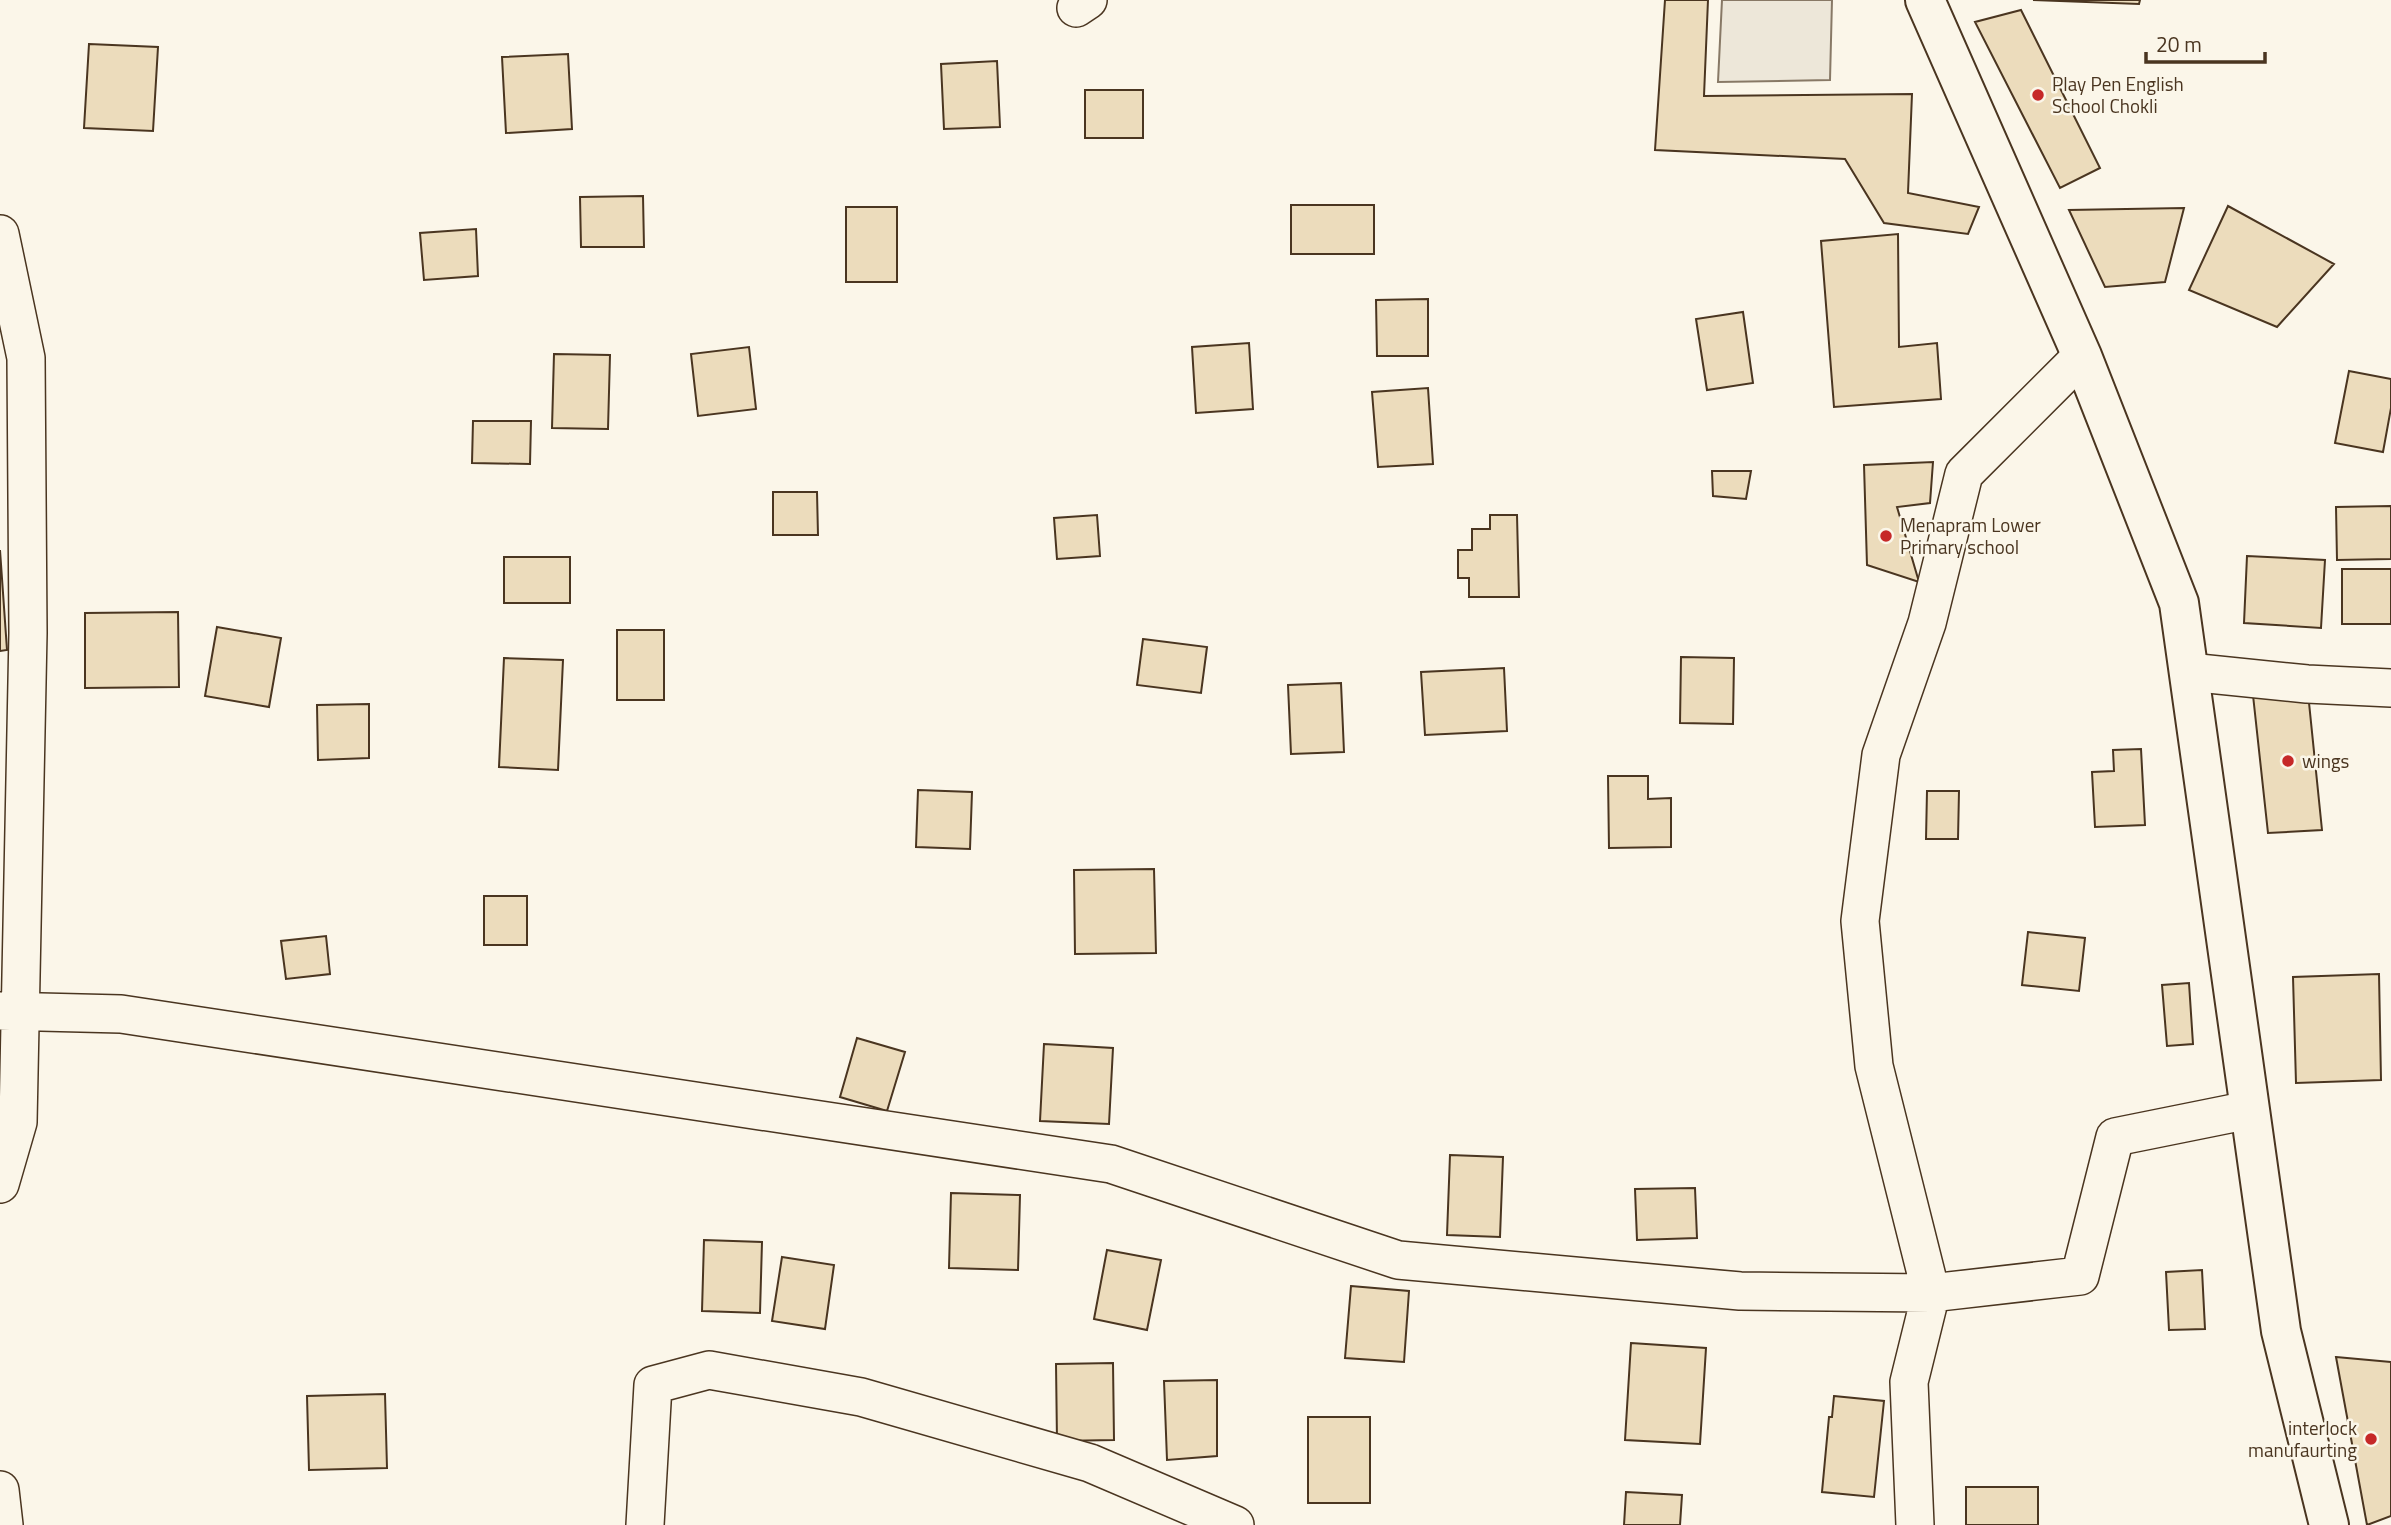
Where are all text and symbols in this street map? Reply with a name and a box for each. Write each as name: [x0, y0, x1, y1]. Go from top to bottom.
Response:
scale bar: [2146, 21, 2265, 65]
text: 20 m: [2156, 28, 2202, 60]
place label: Play Pen English School Chokli: [2052, 69, 2184, 120]
marker: Play Pen English School Chokli: [2030, 87, 2046, 103]
place label: Menapram Lower Primary school: [1900, 510, 2041, 561]
marker: Menapram Lower Primary school: [1878, 528, 1894, 544]
place label: wings: [2302, 746, 2350, 775]
marker: wings: [2280, 753, 2296, 769]
place label: interlock manufaurting: [2248, 1413, 2357, 1464]
marker: interlock manufaurting: [2363, 1431, 2379, 1447]

